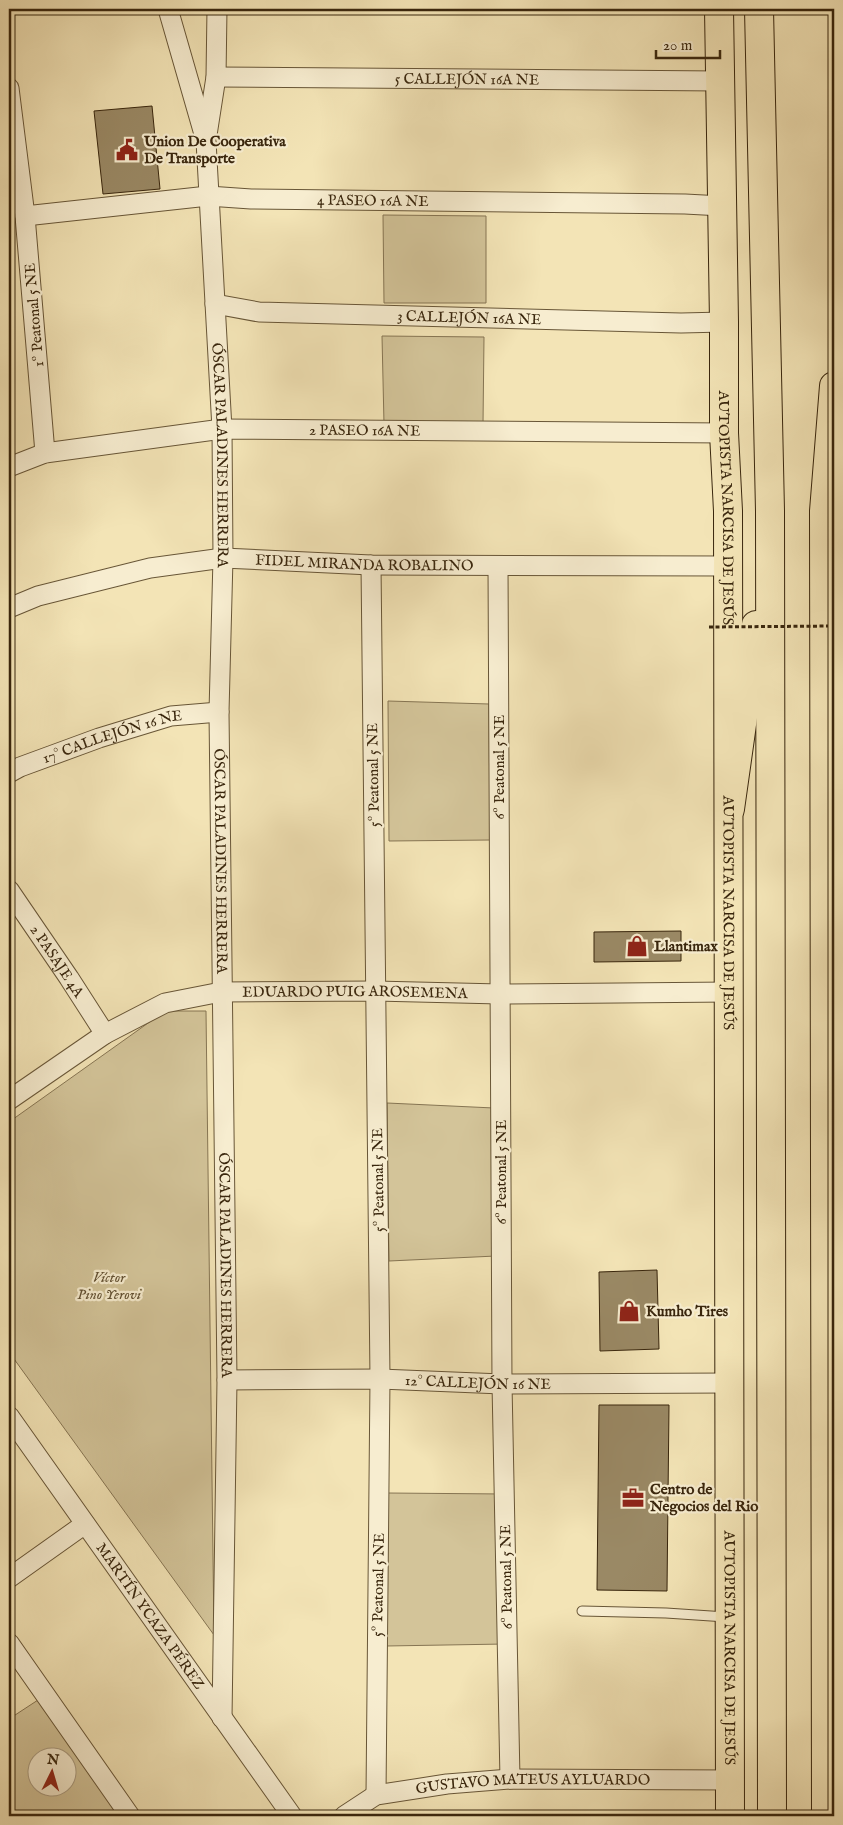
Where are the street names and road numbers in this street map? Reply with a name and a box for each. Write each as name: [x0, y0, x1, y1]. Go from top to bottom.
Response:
street label: 5 CALLEJÓN 16A NE: [395, 69, 539, 90]
street label: 4 PASEO 16A NE: [317, 191, 429, 211]
street label: 1º Peatonal 5 NE: [20, 262, 49, 368]
street label: 3 CALLEJÓN 16A NE: [397, 307, 542, 329]
street label: ÓSCAR PALADINES HERRERA: [207, 342, 232, 569]
street label: AUTOPISTA NARCISA DE JESÚS: [714, 390, 737, 625]
street label: 2 PASEO 16A NE: [309, 421, 420, 441]
street label: FIDEL MIRANDA ROBALINO: [255, 551, 473, 575]
street label: 17° CALLEJÓN 16 NE: [40, 706, 183, 768]
street label: 6º Peatonal 5 NE: [490, 715, 509, 819]
street label: 5º Peatonal 5 NE: [363, 723, 384, 827]
street label: ÓSCAR PALADINES HERRERA: [209, 748, 231, 975]
street label: AUTOPISTA NARCISA DE JESÚS: [718, 794, 738, 1030]
street label: 2 PASAJE 4A: [26, 921, 89, 1002]
street label: EDUARDO PUIG AROSEMENA: [242, 982, 469, 1003]
street label: 6º Peatonal 5 NE: [492, 1120, 511, 1224]
street label: 5º Peatonal 5 NE: [368, 1128, 389, 1232]
street label: ÓSCAR PALADINES HERRERA: [214, 1152, 236, 1379]
street label: 12° CALLEJÓN 16 NE: [405, 1371, 551, 1394]
street label: 6º Peatonal 5 NE: [496, 1524, 517, 1630]
street label: AUTOPISTA NARCISA DE JESÚS: [720, 1529, 739, 1765]
street label: 5º Peatonal 5 NE: [368, 1533, 389, 1637]
street label: MARTÍN YCAZA PÉREZ: [92, 1539, 209, 1694]
street label: GUSTAVO MATEUS AYLUARDO: [414, 1770, 650, 1799]

